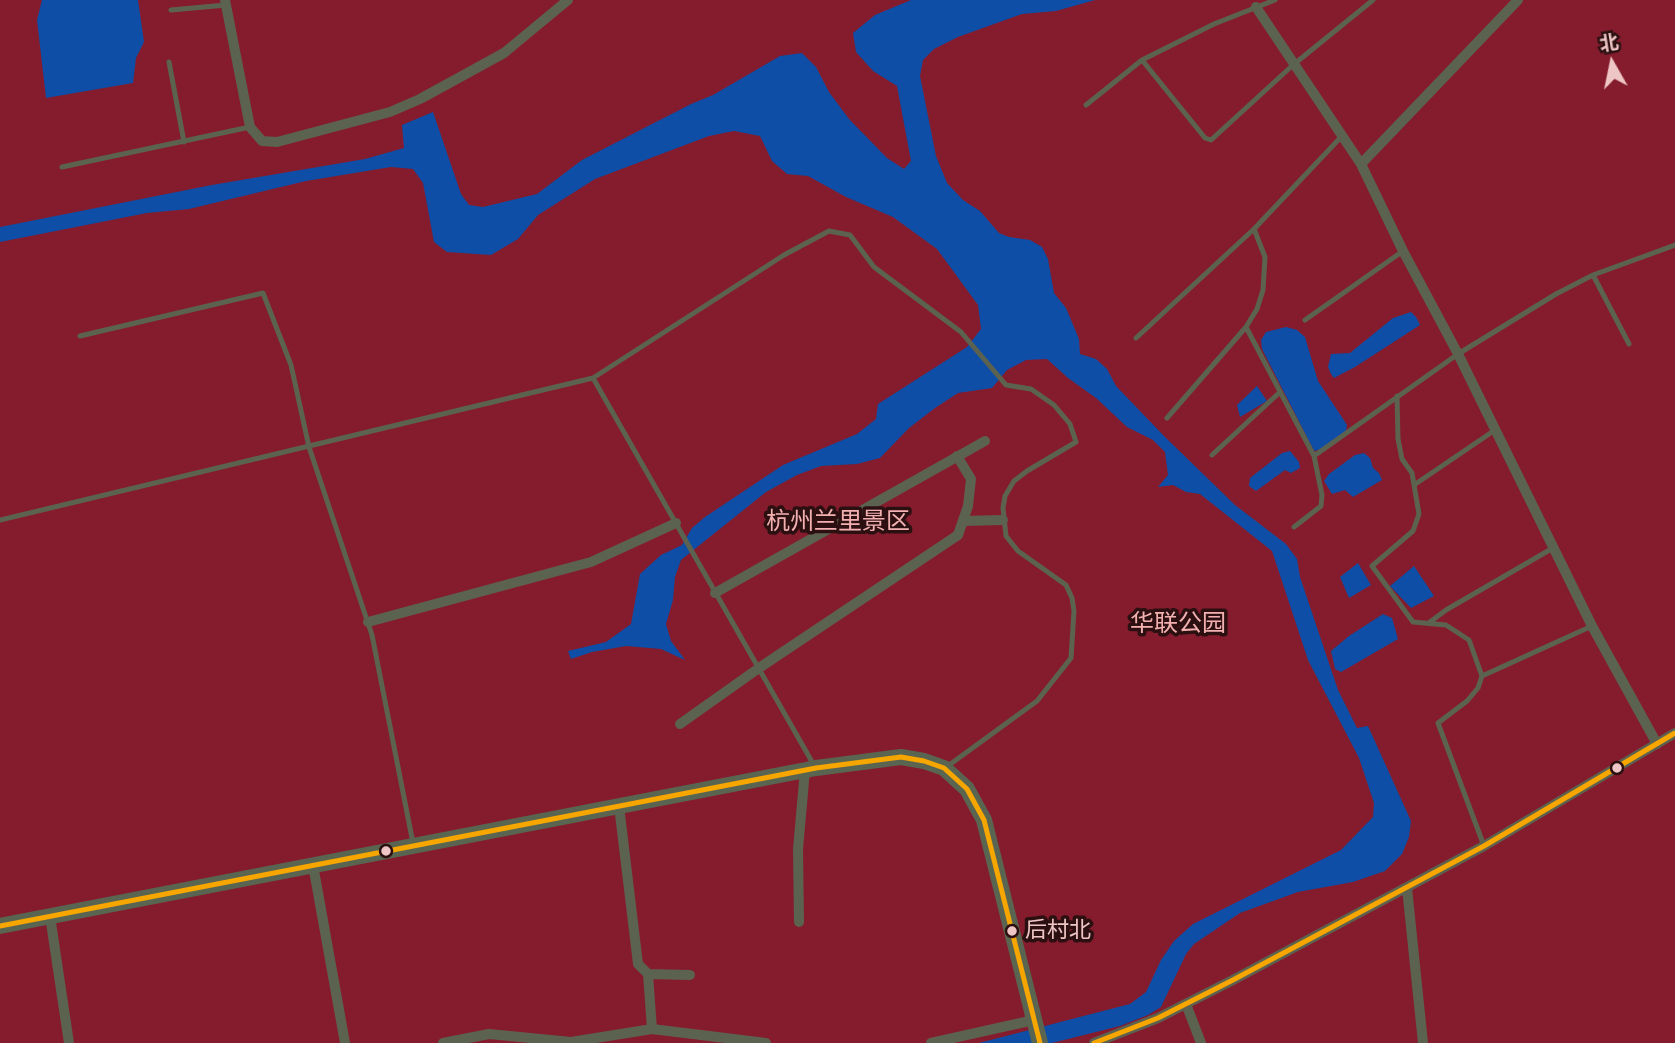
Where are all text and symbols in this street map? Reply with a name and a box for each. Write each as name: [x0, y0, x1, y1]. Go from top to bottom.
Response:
north arrow: [1577, 28, 1647, 98]
text: 北: [1597, 29, 1620, 56]
park label: 杭州兰里景区: [766, 508, 910, 536]
park label: 华联公园: [1130, 610, 1226, 638]
unlabelled marker: [1610, 761, 1624, 775]
unlabelled marker: [379, 844, 393, 858]
place label: 后村北: [1025, 918, 1091, 944]
marker: 后村北: [1005, 924, 1019, 938]

